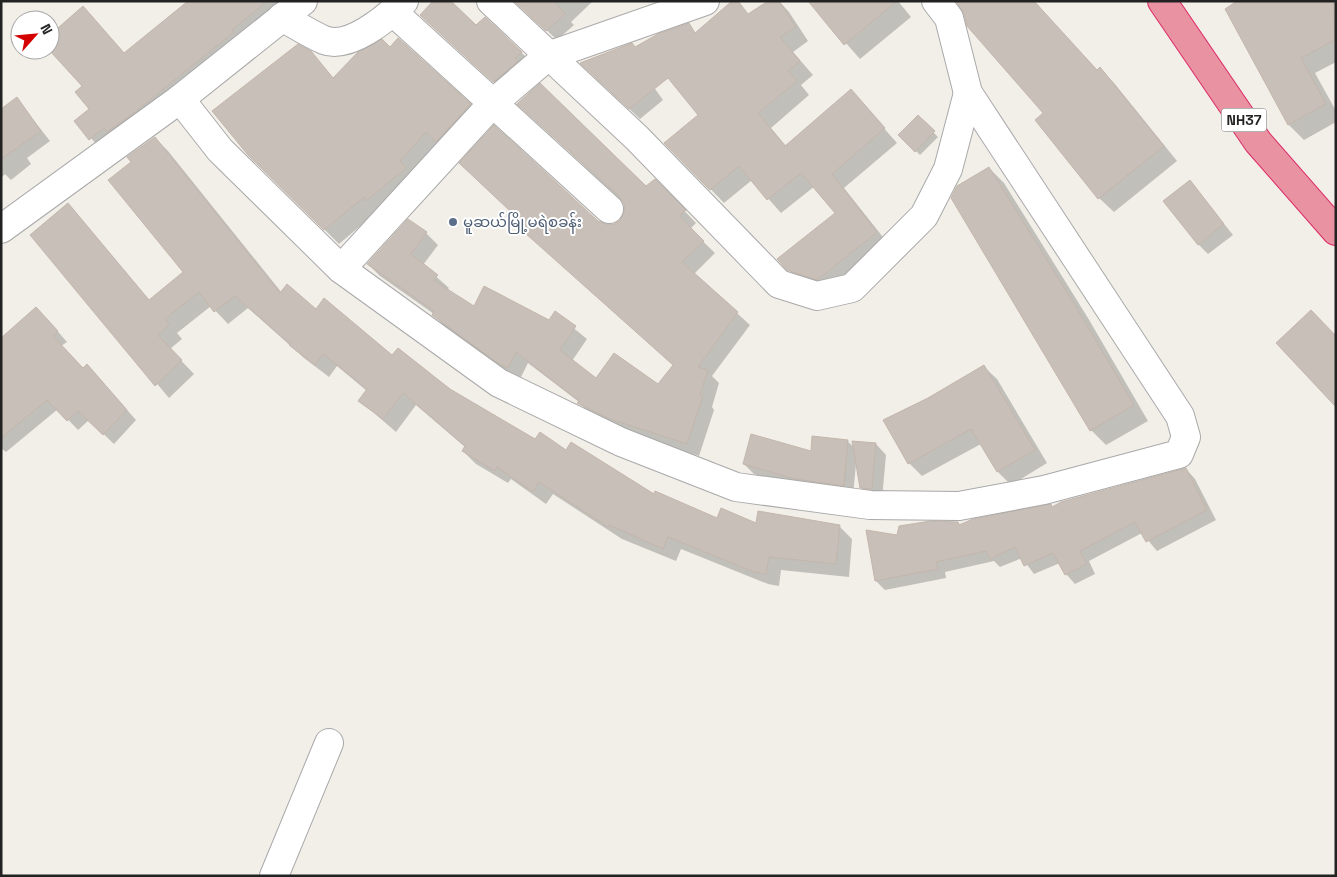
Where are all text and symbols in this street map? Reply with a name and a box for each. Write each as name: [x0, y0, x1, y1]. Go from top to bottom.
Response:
north arrow: [10, 10, 60, 60]
text: N: [36, 21, 57, 37]
road number: NH37: [1222, 108, 1266, 132]
place label: မူဆယ်မြို့မရဲစခန်း: [463, 212, 582, 234]
marker: မူဆယ်မြို့မရဲစခန်း: [447, 216, 459, 228]

